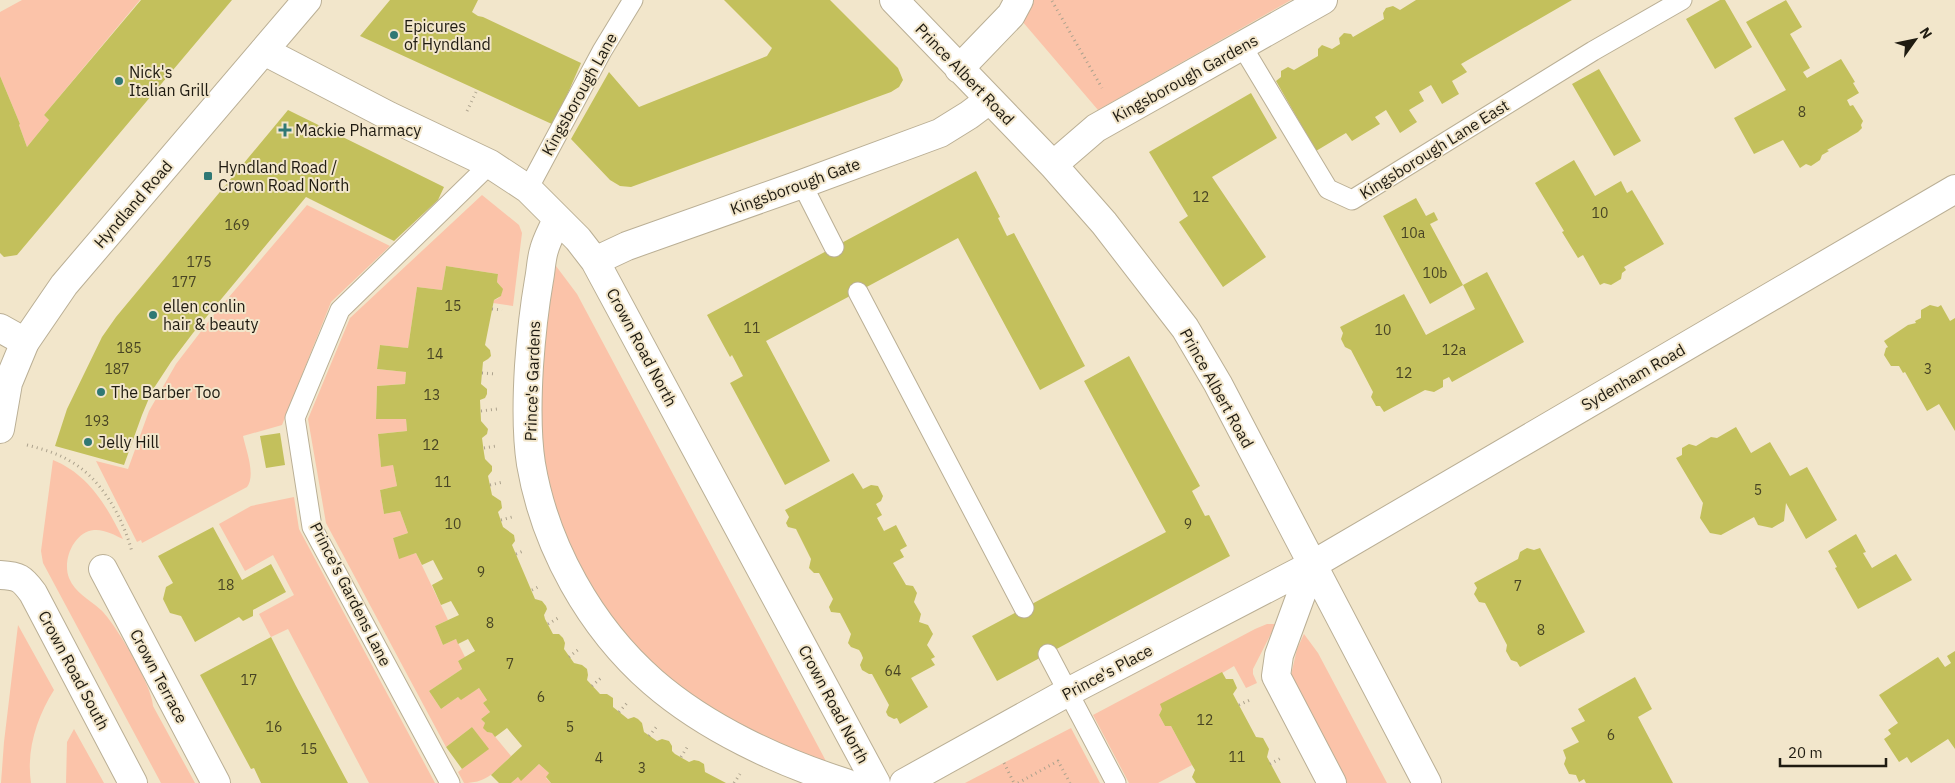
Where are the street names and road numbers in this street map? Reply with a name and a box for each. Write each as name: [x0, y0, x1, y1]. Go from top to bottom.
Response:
street label: Prince Albert Road: [911, 19, 1019, 129]
street label: Kingsborough Lane: [537, 29, 621, 159]
street label: Kingsborough Gardens: [1109, 30, 1261, 126]
street label: Kingsborough Lane East: [1356, 95, 1512, 203]
street label: Kingsborough Gate: [727, 153, 863, 219]
street label: Hyndland Road: [90, 156, 176, 252]
street label: Crown Road North: [602, 284, 682, 410]
street label: Prince's Gardens: [520, 320, 544, 442]
street label: Prince Albert Road: [1176, 325, 1258, 451]
street label: Sydenham Road: [1578, 339, 1688, 415]
street label: Prince's Gardens Lane: [306, 519, 396, 670]
street label: Crown Road South: [34, 607, 114, 733]
street label: Crown Terrace: [126, 626, 192, 727]
street label: Prince's Place: [1058, 640, 1156, 704]
street label: Crown Road North: [794, 641, 874, 767]

